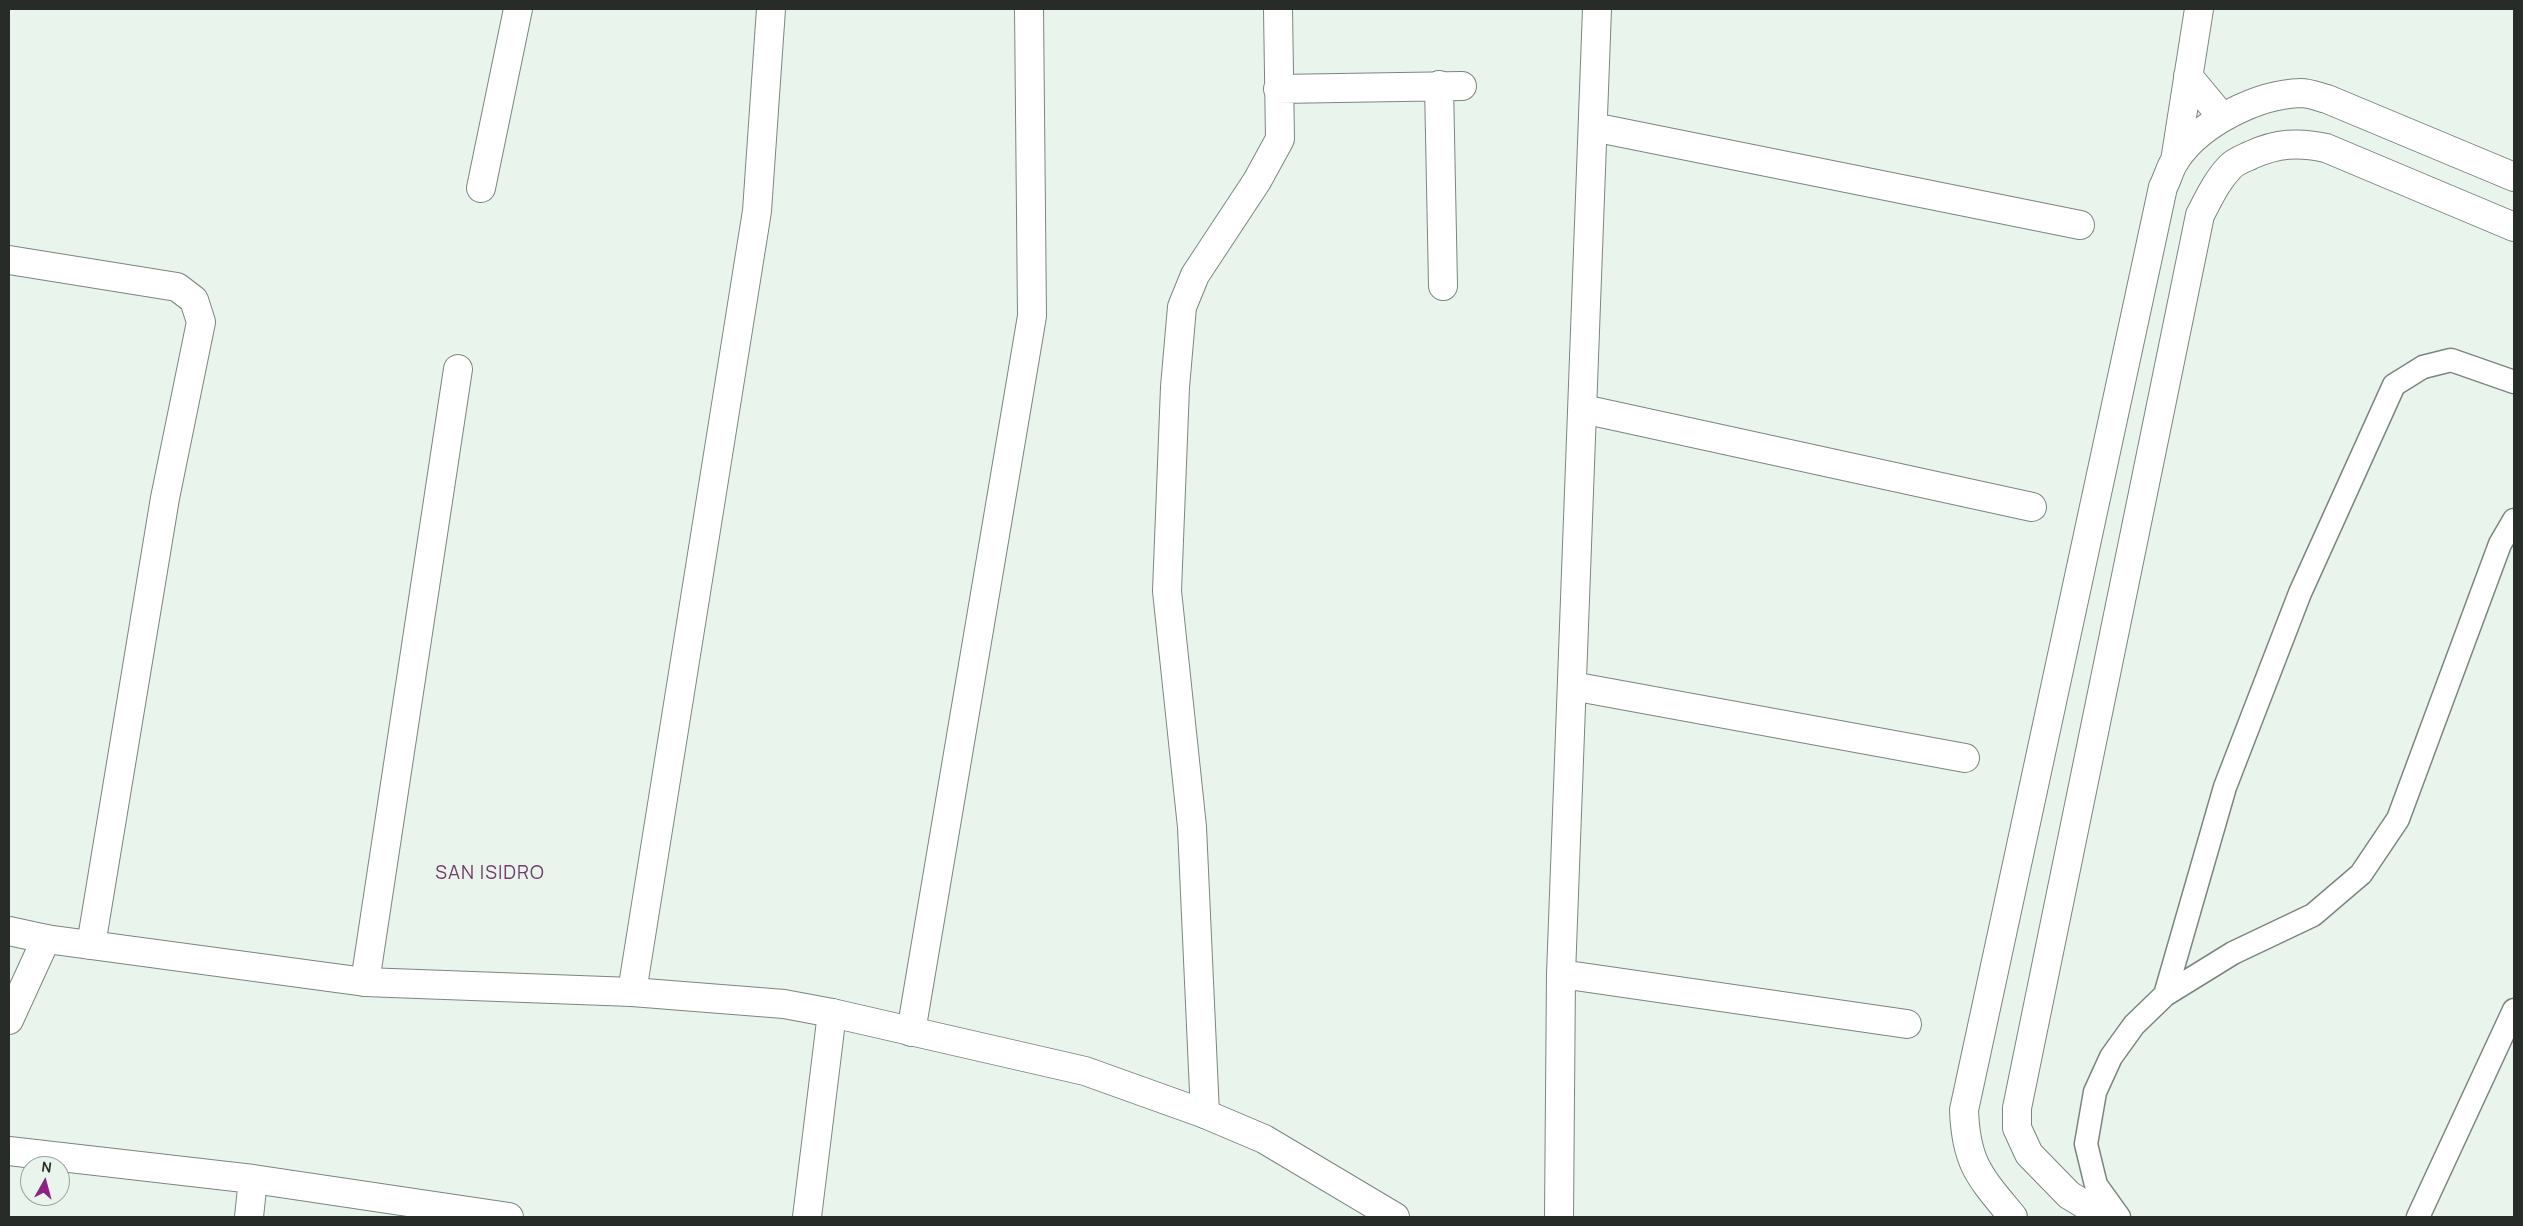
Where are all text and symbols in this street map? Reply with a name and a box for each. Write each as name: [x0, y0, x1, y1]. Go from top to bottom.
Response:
district label: SAN ISIDRO: [434, 863, 546, 885]
north arrow: [20, 1156, 70, 1206]
text: N: [41, 1157, 53, 1177]

